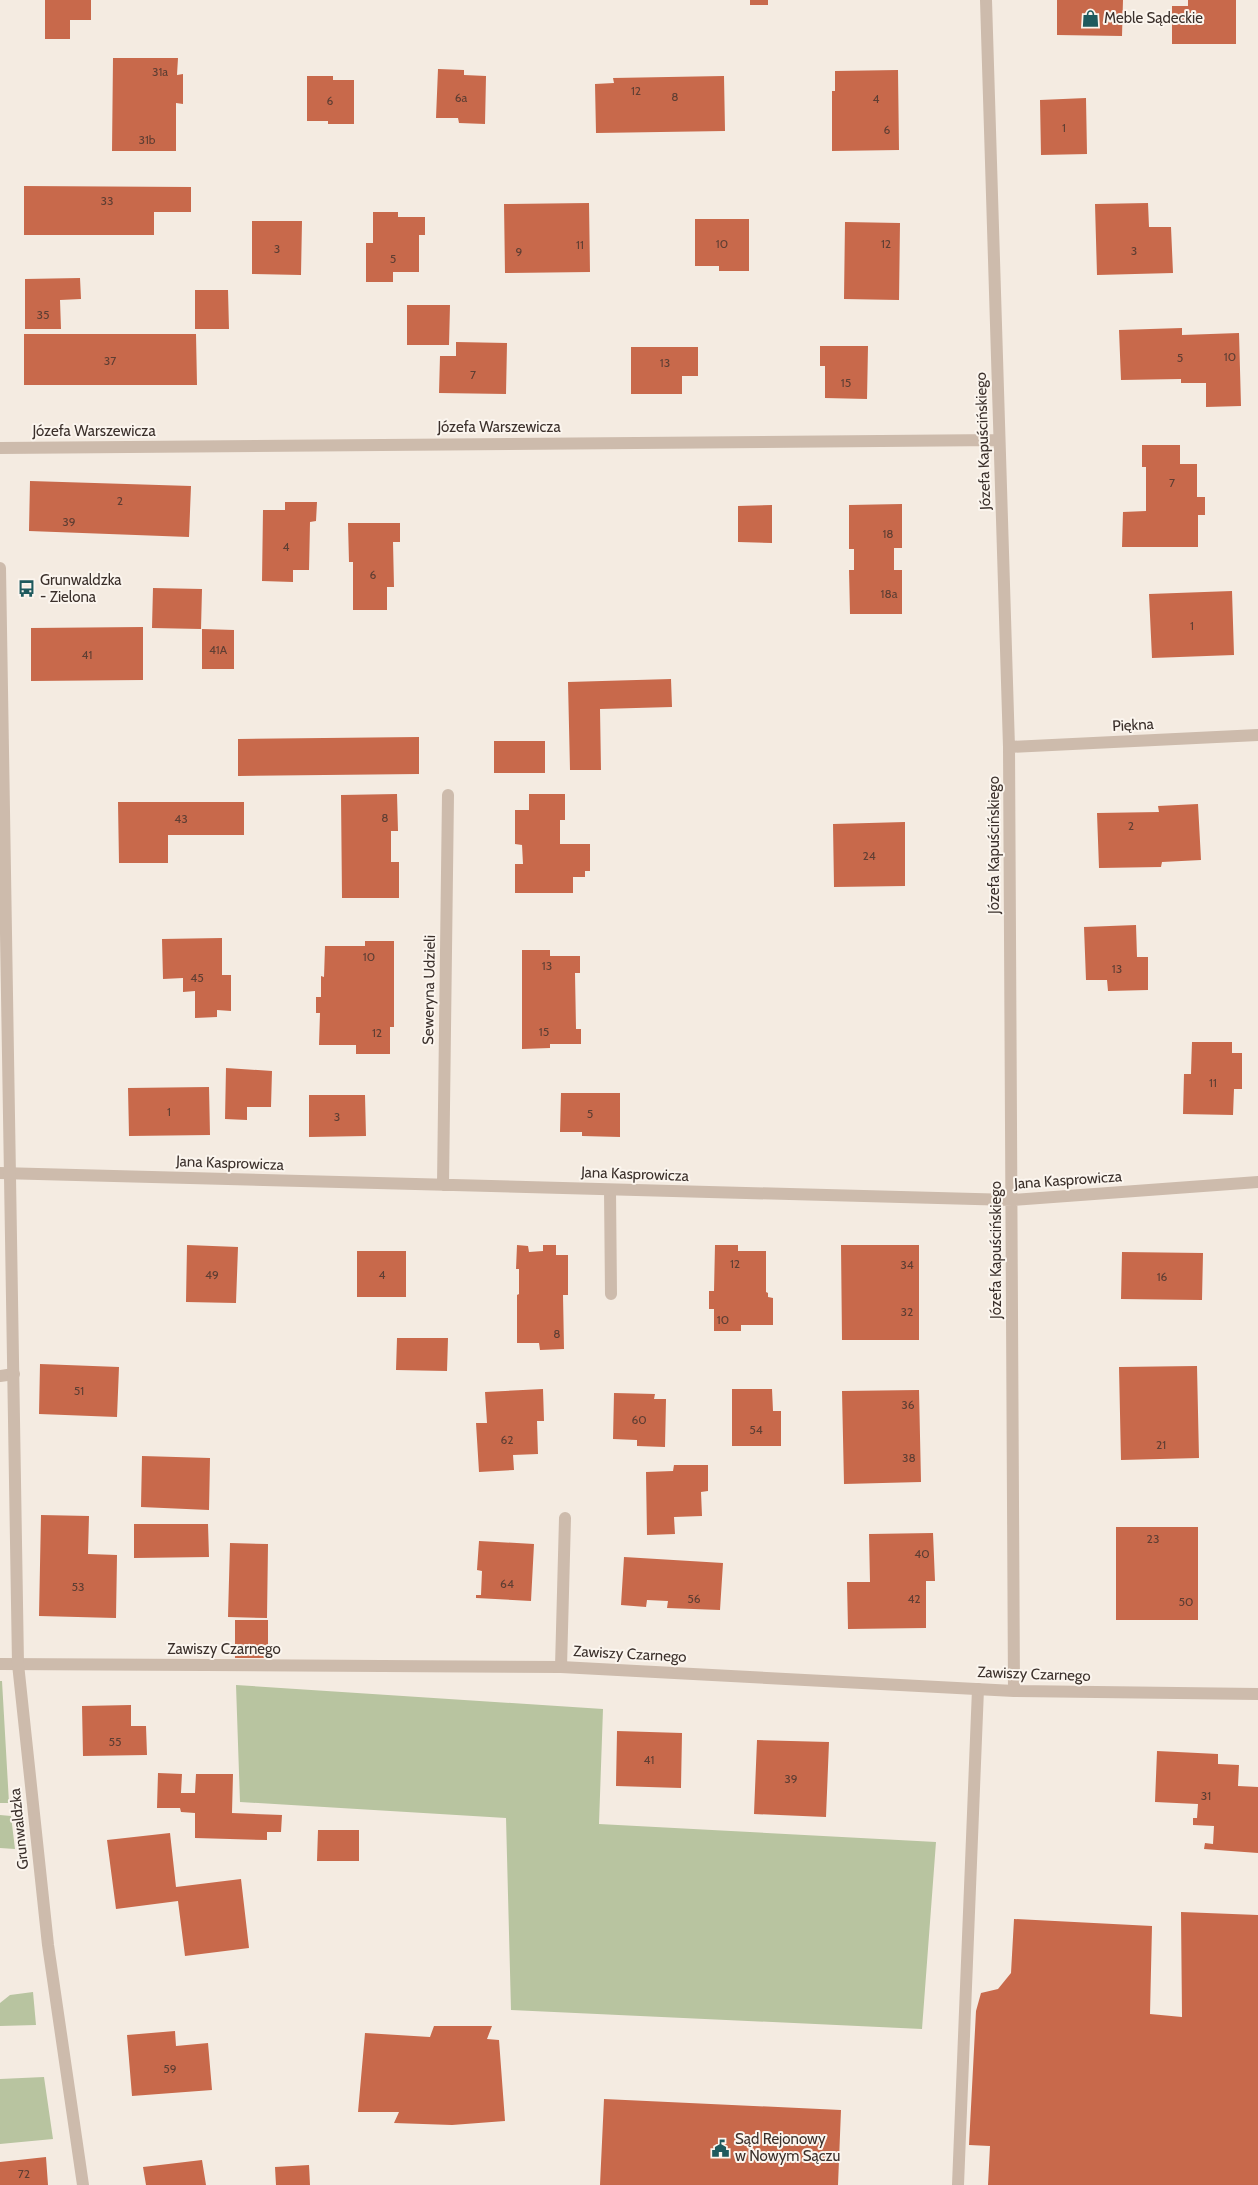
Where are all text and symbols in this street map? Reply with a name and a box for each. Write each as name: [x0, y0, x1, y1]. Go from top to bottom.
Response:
shop icon: Meble Sądeckie: [1080, 8, 1100, 28]
place label: Meble Sądeckie: [1104, 9, 1203, 27]
house number: 31a: [152, 64, 168, 79]
house number: 12: [631, 83, 641, 98]
house number: 8: [671, 89, 679, 104]
house number: 6a: [455, 90, 468, 105]
house number: 4: [873, 91, 880, 106]
house number: 6: [327, 93, 334, 108]
house number: 1: [1062, 120, 1066, 135]
house number: 6: [884, 122, 891, 137]
house number: 31b: [138, 132, 156, 147]
house number: 33: [101, 193, 113, 208]
house number: 10: [716, 236, 728, 251]
house number: 12: [881, 236, 891, 251]
house number: 11: [576, 237, 584, 252]
house number: 3: [274, 241, 280, 256]
house number: 3: [1131, 243, 1137, 258]
house number: 9: [516, 244, 523, 259]
house number: 5: [390, 251, 396, 266]
house number: 35: [37, 307, 49, 322]
house number: 10: [1224, 349, 1236, 364]
house number: 5: [1177, 350, 1183, 365]
house number: 37: [104, 353, 116, 368]
house number: 13: [660, 355, 670, 370]
house number: 7: [470, 367, 476, 382]
street label: Józefa Kapuścińskiego: [972, 372, 994, 511]
house number: 15: [841, 375, 851, 390]
street label: Józefa Warszewicza: [436, 418, 561, 436]
street label: Józefa Warszewicza: [31, 422, 156, 440]
house number: 7: [1169, 475, 1175, 490]
house number: 2: [117, 493, 123, 508]
house number: 39: [62, 514, 76, 529]
house number: 18: [882, 526, 894, 541]
house number: 4: [283, 539, 290, 554]
house number: 6: [370, 567, 377, 582]
place label: Grunwaldzka - Zielona: [40, 571, 122, 606]
bus stop icon: Grunwaldzka - Zielona: [16, 579, 36, 599]
house number: 18a: [881, 586, 898, 601]
house number: 1: [1190, 618, 1194, 633]
house number: 41A: [209, 642, 228, 657]
house number: 41: [82, 647, 92, 662]
street label: Piękna: [1112, 715, 1155, 735]
street label: Józefa Kapuścińskiego: [985, 776, 1003, 915]
house number: 8: [381, 810, 389, 825]
house number: 43: [174, 811, 188, 826]
house number: 2: [1128, 818, 1134, 833]
house number: 24: [862, 848, 876, 863]
street label: Seweryna Udzieli: [419, 935, 439, 1045]
house number: 10: [363, 949, 375, 964]
house number: 13: [542, 958, 552, 973]
house number: 13: [1112, 961, 1122, 976]
house number: 45: [190, 970, 204, 985]
house number: 15: [539, 1024, 549, 1039]
house number: 12: [372, 1025, 382, 1040]
house number: 11: [1209, 1075, 1217, 1090]
house number: 1: [167, 1104, 171, 1119]
house number: 5: [587, 1106, 593, 1121]
house number: 3: [334, 1109, 340, 1124]
street label: Jana Kasprowicza: [175, 1152, 285, 1174]
street label: Jana Kasprowicza: [580, 1163, 690, 1185]
street label: Jana Kasprowicza: [1013, 1167, 1123, 1193]
street label: Józefa Kapuścińskiego: [987, 1181, 1005, 1320]
house number: 12: [730, 1256, 740, 1271]
house number: 34: [900, 1257, 914, 1272]
house number: 49: [205, 1267, 219, 1282]
house number: 4: [379, 1267, 386, 1282]
house number: 16: [1157, 1269, 1168, 1284]
house number: 32: [901, 1304, 913, 1319]
house number: 10: [717, 1312, 729, 1327]
house number: 8: [553, 1326, 561, 1341]
house number: 51: [74, 1383, 84, 1398]
house number: 36: [901, 1397, 915, 1412]
house number: 60: [631, 1412, 647, 1427]
house number: 54: [749, 1422, 763, 1437]
house number: 62: [500, 1432, 514, 1447]
house number: 21: [1156, 1437, 1166, 1452]
house number: 38: [902, 1450, 916, 1465]
house number: 23: [1147, 1531, 1159, 1546]
house number: 40: [914, 1546, 930, 1561]
house number: 64: [500, 1576, 514, 1591]
house number: 53: [72, 1579, 84, 1594]
house number: 56: [687, 1591, 701, 1606]
house number: 42: [907, 1591, 921, 1606]
house number: 50: [1179, 1594, 1193, 1609]
street label: Zawiszy Czarnego: [167, 1640, 281, 1658]
street label: Zawiszy Czarnego: [573, 1642, 687, 1666]
street label: Zawiszy Czarnego: [977, 1663, 1091, 1685]
house number: 55: [109, 1734, 121, 1749]
house number: 41: [644, 1752, 654, 1767]
house number: 39: [784, 1771, 798, 1786]
street label: Grunwaldzka: [6, 1787, 32, 1871]
house number: 31: [1201, 1788, 1211, 1803]
house number: 59: [163, 2061, 177, 2076]
place label: Sąd Rejonowy w Nowym Sączu: [735, 2130, 840, 2165]
public building icon: Sąd Rejonowy w Nowym Sączu: [711, 2138, 731, 2158]
house number: 72: [18, 2166, 30, 2181]

